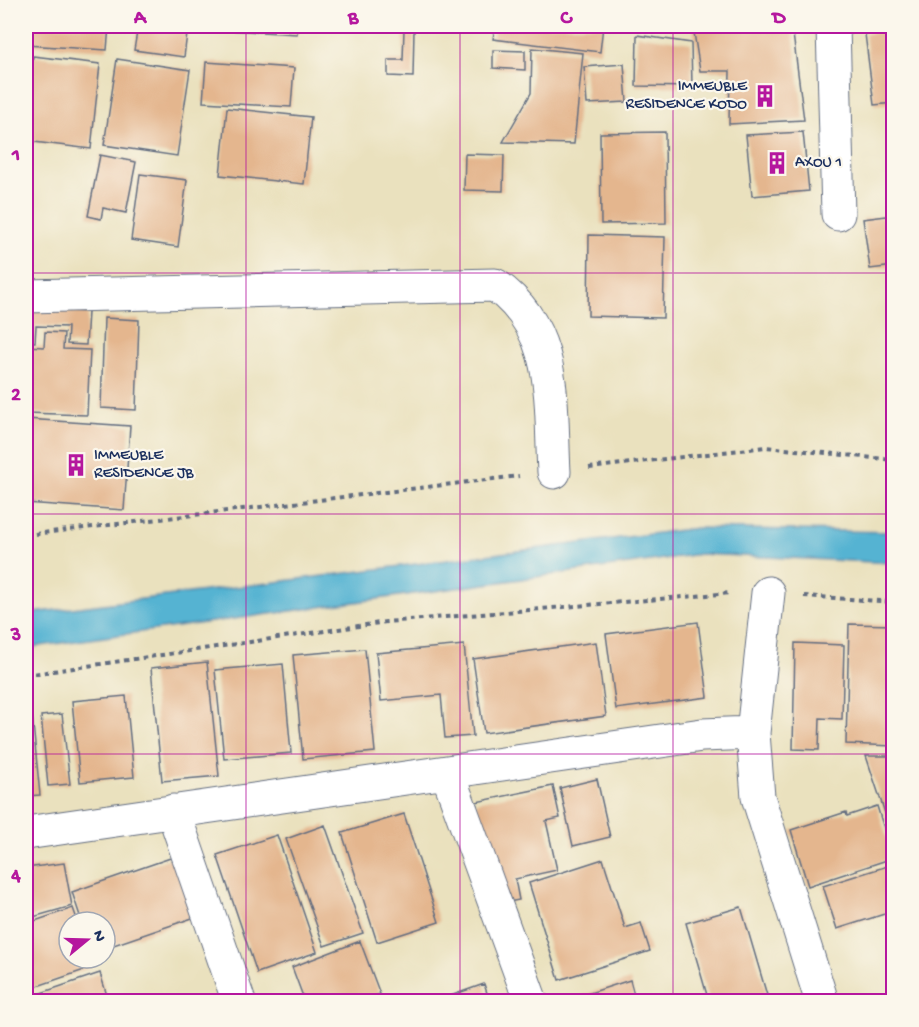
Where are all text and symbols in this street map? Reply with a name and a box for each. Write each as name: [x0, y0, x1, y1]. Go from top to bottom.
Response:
text: A: [133, 8, 148, 31]
text: B: [347, 8, 359, 31]
text: C: [560, 8, 574, 31]
text: D: [770, 8, 786, 31]
place label: IMMEUBLE RESIDENCE KODO: [626, 78, 748, 115]
building icon: IMMEUBLE RESIDENCE KODO: [752, 83, 778, 109]
text: 1: [11, 145, 20, 168]
building icon: AXOU 1: [764, 150, 790, 176]
place label: AXOU 1: [795, 154, 842, 173]
text: 2: [11, 385, 21, 408]
place label: IMMEUBLE RESIDENCE JB: [94, 447, 194, 484]
building icon: IMMEUBLE RESIDENCE JB: [63, 452, 89, 478]
text: 3: [10, 625, 21, 648]
text: 4: [10, 866, 21, 889]
north arrow: [57, 910, 117, 970]
text: N: [87, 928, 109, 945]

